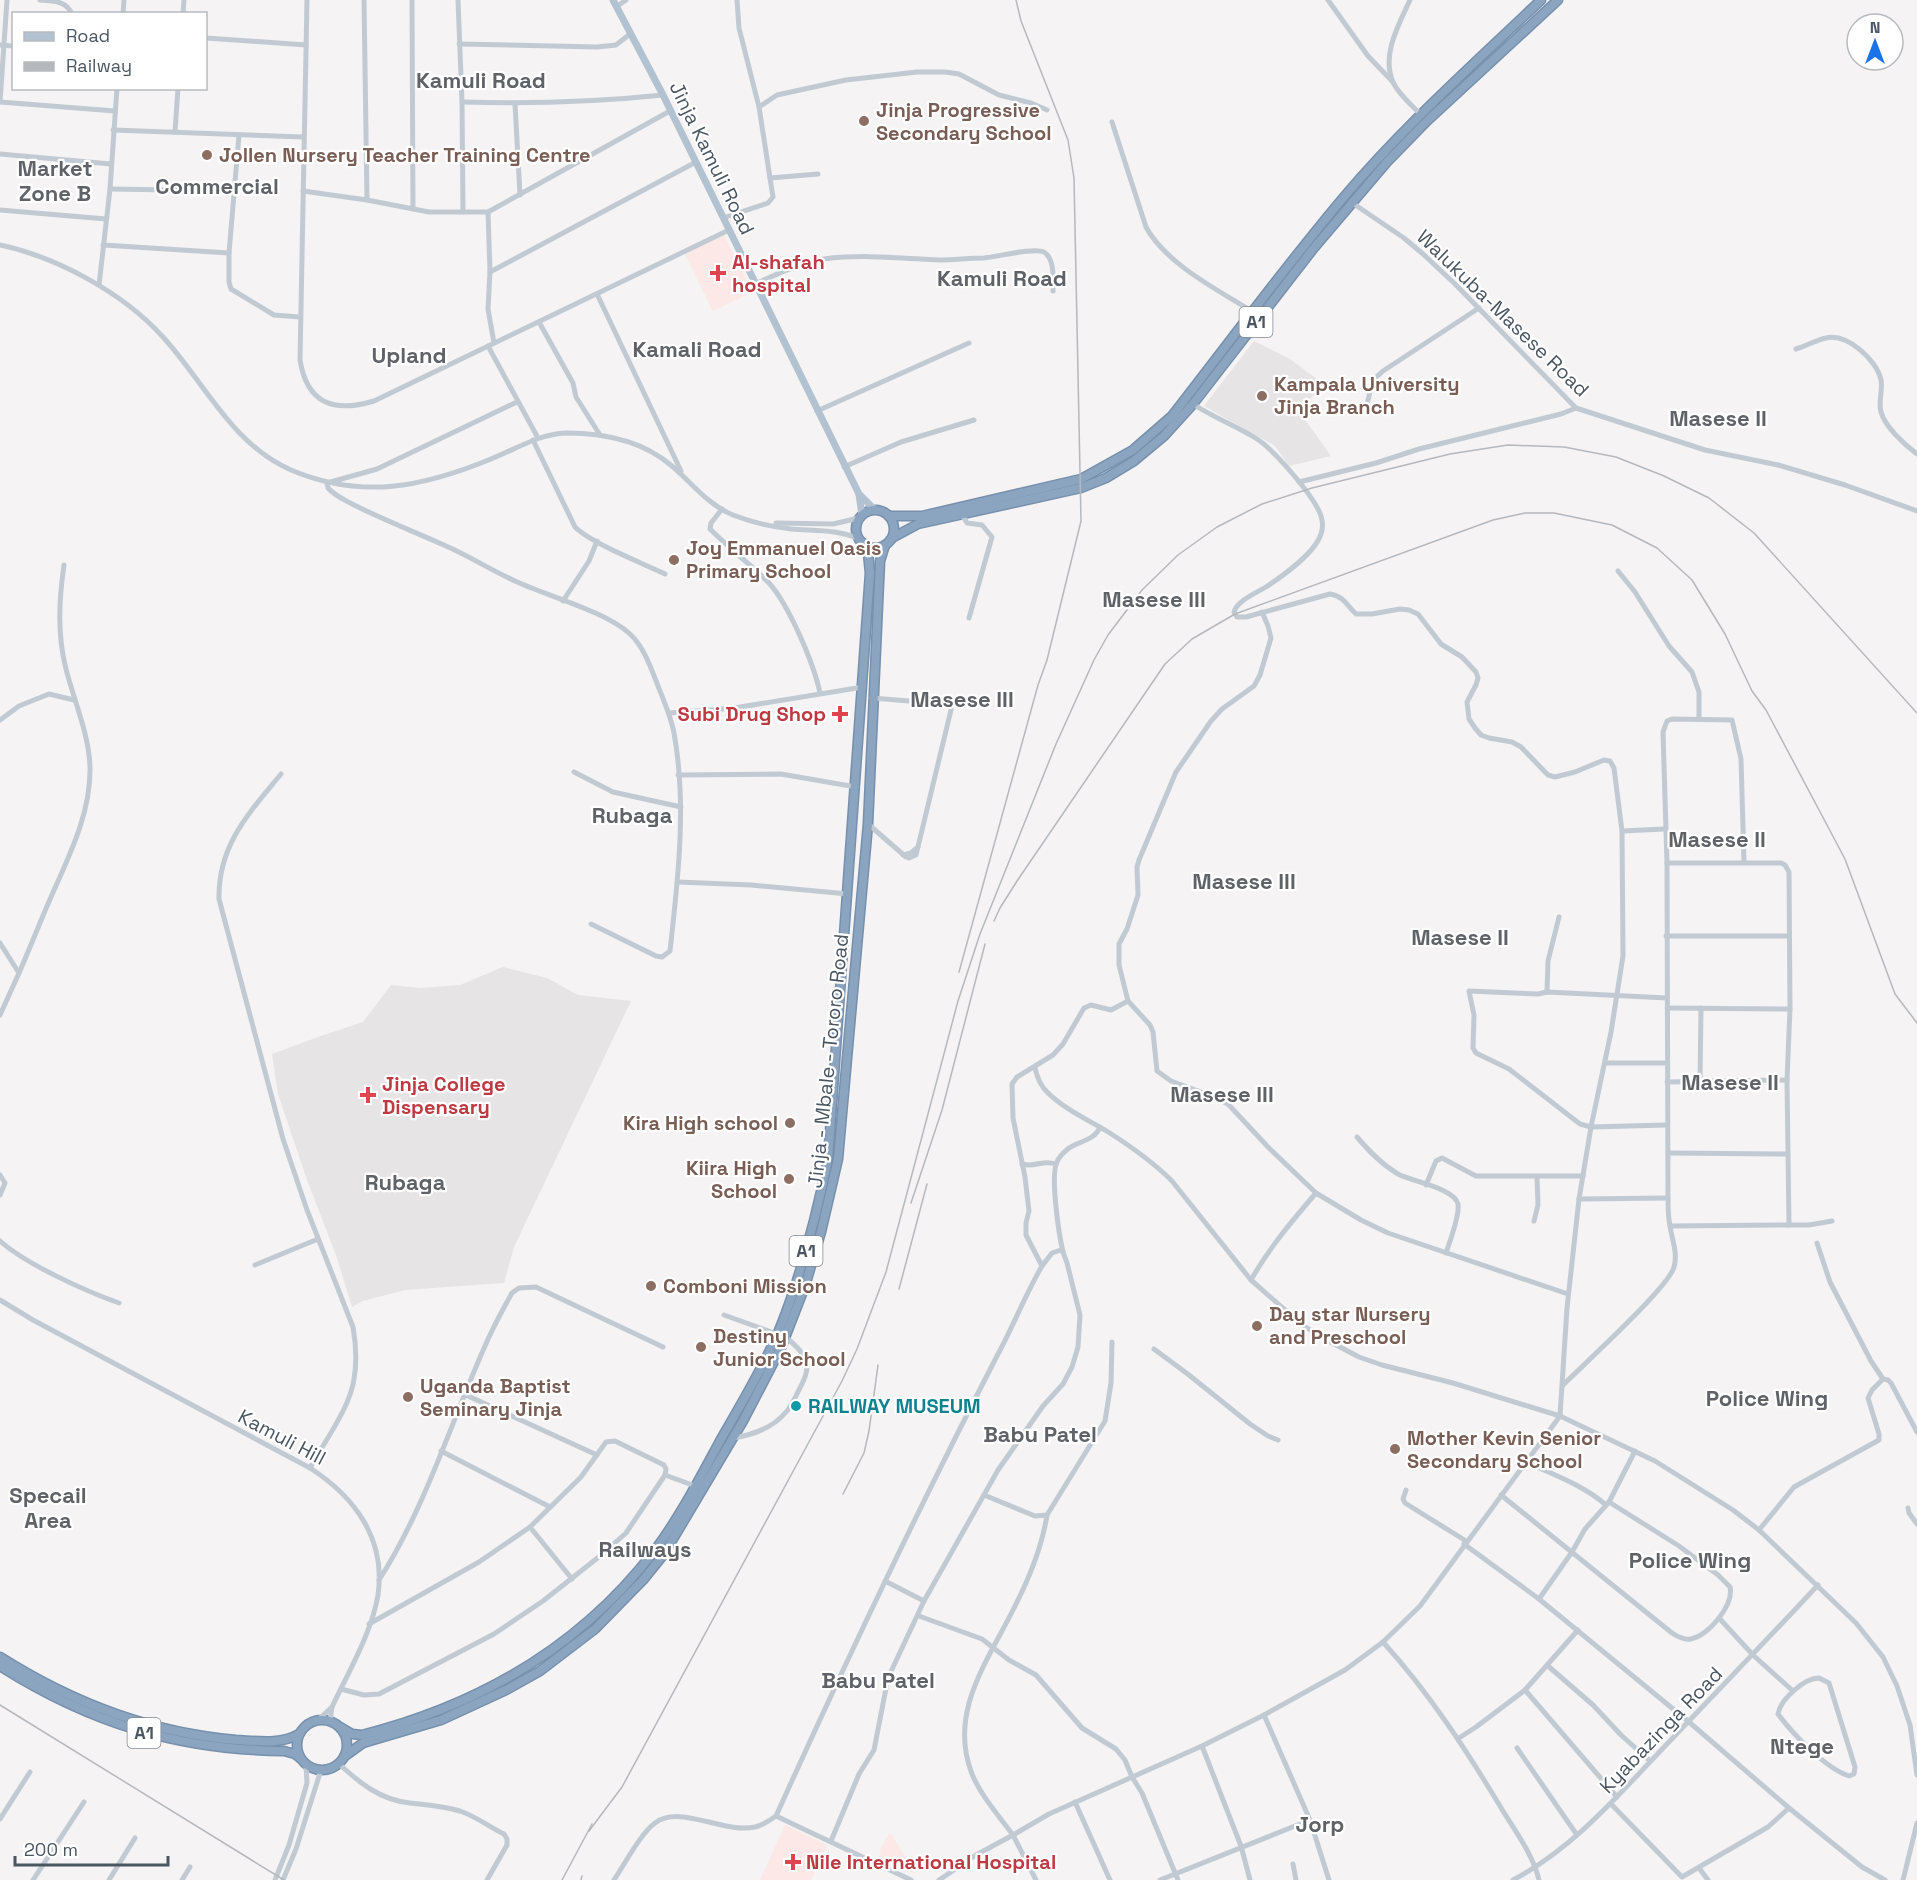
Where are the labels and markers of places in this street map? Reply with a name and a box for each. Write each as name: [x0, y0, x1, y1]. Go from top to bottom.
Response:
place label: Jinja Progressive Secondary School: [876, 97, 1052, 146]
marker: Jinja Progressive Secondary School: [857, 114, 871, 128]
place label: Jollen Nursery Teacher Training Centre: [219, 142, 591, 168]
marker: Jollen Nursery Teacher Training Centre: [200, 148, 214, 162]
place label: Al-shafah hospital: [732, 249, 825, 298]
marker: Al-shafah hospital: [709, 264, 727, 282]
place label: Kampala University Jinja Branch: [1274, 371, 1460, 420]
marker: Kampala University Jinja Branch: [1255, 389, 1269, 403]
place label: Joy Emmanuel Oasis Primary School: [686, 535, 882, 584]
marker: Joy Emmanuel Oasis Primary School: [667, 553, 681, 567]
place label: Subi Drug Shop: [678, 701, 826, 727]
marker: Subi Drug Shop: [831, 705, 849, 723]
place label: Jinja College Dispensary: [382, 1071, 505, 1120]
marker: Jinja College Dispensary: [359, 1086, 377, 1104]
place label: Kira High school: [623, 1110, 778, 1136]
marker: Kira High school: [783, 1116, 797, 1130]
place label: Kiira High School: [686, 1155, 777, 1204]
marker: Kiira High School: [782, 1172, 796, 1186]
place label: Comboni Mission: [663, 1273, 827, 1299]
marker: Comboni Mission: [644, 1279, 658, 1293]
place label: Day star Nursery and Preschool: [1269, 1301, 1431, 1350]
marker: Day star Nursery and Preschool: [1250, 1319, 1264, 1333]
place label: Destiny Junior School: [713, 1323, 846, 1372]
marker: Destiny Junior School: [694, 1340, 708, 1354]
place label: Uganda Baptist Seminary Jinja: [420, 1373, 571, 1422]
marker: Uganda Baptist Seminary Jinja: [401, 1390, 415, 1404]
place label: RAILWAY MUSEUM: [808, 1393, 981, 1419]
marker: RAILWAY MUSEUM: [789, 1399, 803, 1413]
place label: Mother Kevin Senior Secondary School: [1407, 1425, 1601, 1474]
marker: Mother Kevin Senior Secondary School: [1388, 1442, 1402, 1456]
place label: Nile International Hospital: [806, 1849, 1056, 1875]
marker: Nile International Hospital: [784, 1853, 802, 1871]

